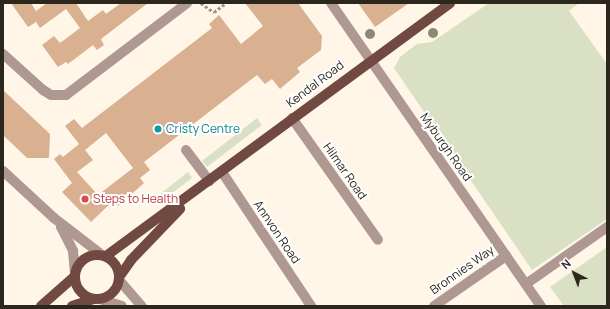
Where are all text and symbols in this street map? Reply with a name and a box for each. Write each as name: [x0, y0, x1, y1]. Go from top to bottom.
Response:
street label: Kendal Road: [284, 58, 346, 110]
street label: Myburgh Road: [417, 110, 475, 184]
place label: Cristy Centre: [166, 122, 240, 136]
marker: Cristy Centre: [153, 124, 163, 134]
street label: Hilmar Road: [320, 140, 370, 202]
place label: Steps to Health: [93, 192, 178, 206]
marker: Steps to Health: [80, 194, 90, 204]
street label: Annvon Road: [251, 198, 303, 266]
street label: Bronnies Way: [427, 243, 497, 297]
north arrow: [554, 253, 594, 293]
text: N: [558, 255, 574, 272]

